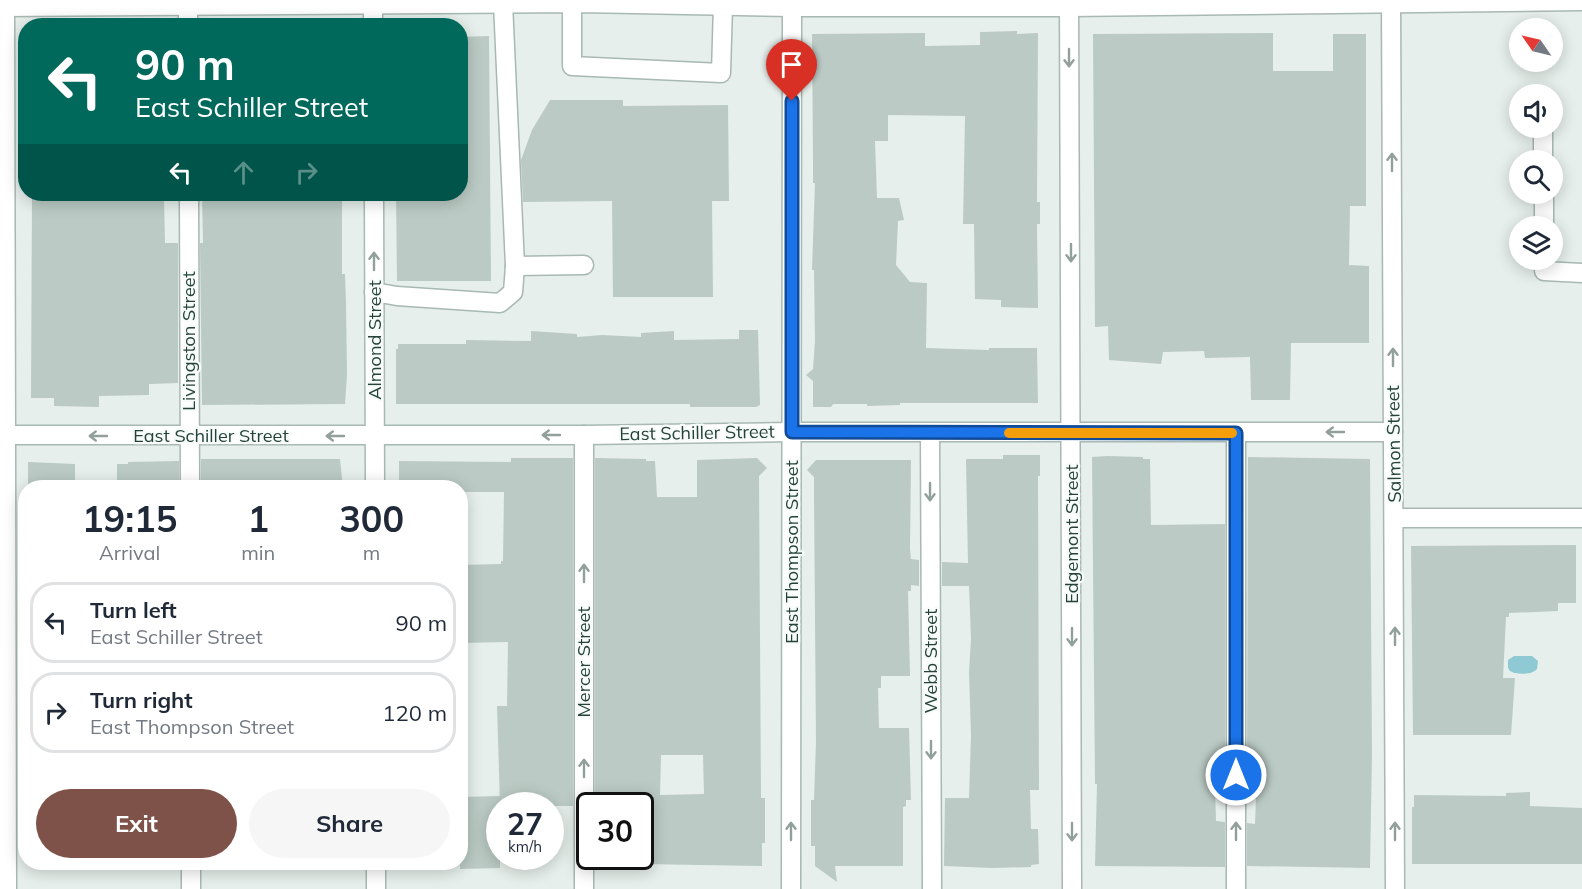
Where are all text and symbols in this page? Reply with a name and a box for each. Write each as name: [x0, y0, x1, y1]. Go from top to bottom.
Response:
north arrow: [1509, 18, 1563, 72]
map controls: [1509, 18, 1563, 270]
text: 90 m: [135, 38, 235, 91]
pin: [766, 39, 817, 101]
icon: left: [36, 42, 114, 120]
icon: arrive: [775, 48, 808, 81]
one-way arrow: [1063, 48, 1075, 68]
button: sound: [1509, 84, 1563, 138]
text: East Schiller Street: [135, 90, 368, 124]
button: search: [1509, 150, 1563, 204]
one-way arrow: [1386, 152, 1398, 172]
icon: left: [164, 156, 197, 189]
icon: ahead: [227, 156, 260, 189]
icon: right: [290, 156, 323, 189]
button: layers: [1509, 216, 1563, 270]
one-way arrow: [1065, 243, 1077, 263]
one-way arrow: [368, 252, 380, 272]
street label: Livingston Street: [177, 271, 200, 411]
street label: Almond Street: [363, 280, 386, 400]
one-way arrow: [1387, 347, 1399, 367]
street label: Salmon Street: [1381, 385, 1406, 503]
street label: East Schiller Street: [619, 420, 775, 445]
street label: East Schiller Street: [133, 424, 289, 447]
one-way arrow: [1325, 427, 1345, 438]
one-way arrow: [542, 429, 562, 441]
one-way arrow: [89, 430, 109, 442]
one-way arrow: [326, 430, 346, 442]
street label: East Thompson Street: [780, 460, 803, 644]
street label: Edgemont Street: [1060, 464, 1083, 604]
one-way arrow: [924, 481, 936, 501]
text: 19:15: [82, 496, 177, 541]
text: 1: [247, 496, 269, 541]
text: 300: [339, 496, 404, 541]
text: Arrival: [99, 540, 160, 565]
text: min: [241, 540, 275, 565]
text: m: [363, 540, 380, 565]
one-way arrow: [578, 563, 590, 583]
text: Turn left: [90, 596, 177, 624]
icon: left: [39, 606, 72, 639]
street label: Mercer Street: [572, 606, 595, 718]
text: 90 m: [396, 609, 447, 637]
street label: Webb Street: [919, 609, 942, 713]
text: East Schiller Street: [90, 624, 263, 649]
one-way arrow: [1389, 626, 1401, 646]
one-way arrow: [1066, 627, 1078, 647]
text: Turn right: [90, 686, 193, 714]
icon: right: [39, 696, 72, 729]
text: 120 m: [382, 699, 447, 727]
text: East Thompson Street: [90, 714, 294, 739]
one-way arrow: [925, 739, 937, 759]
position arrow: [1204, 743, 1268, 807]
one-way arrow: [578, 758, 590, 778]
button: Exit: [36, 789, 237, 858]
button: Share: [249, 789, 450, 858]
speed limit sign: 30: [576, 792, 654, 870]
text: 27: [507, 805, 543, 843]
one-way arrow: [785, 821, 797, 841]
one-way arrow: [1230, 821, 1242, 841]
one-way arrow: [1389, 821, 1401, 841]
one-way arrow: [1066, 822, 1078, 842]
text: km/h: [508, 837, 542, 856]

